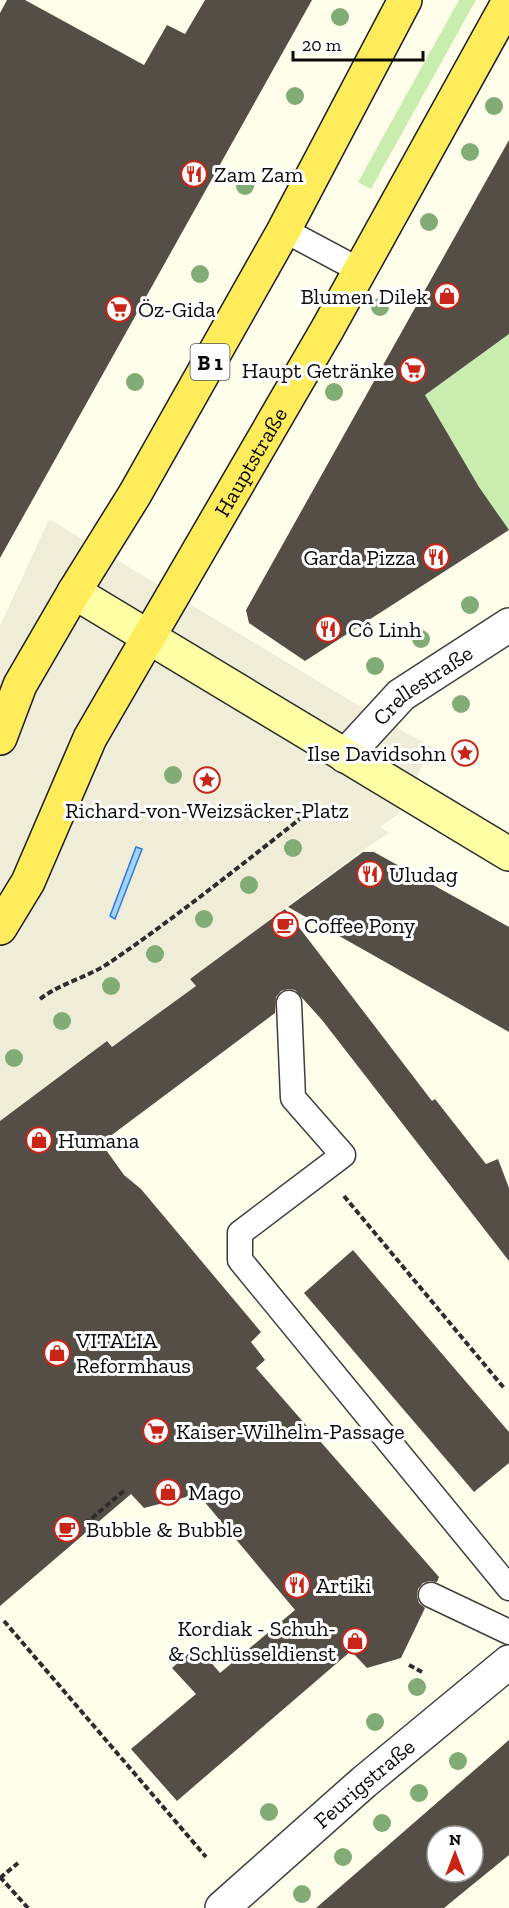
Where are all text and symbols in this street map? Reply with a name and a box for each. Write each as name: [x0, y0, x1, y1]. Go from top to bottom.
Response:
scale bar: [293, 24, 424, 62]
text: 20 m: [302, 34, 342, 56]
restaurant icon: Zam Zam: [179, 159, 209, 189]
place label: Zam Zam: [214, 161, 304, 188]
shop icon: Blumen Dilek: [432, 281, 462, 311]
place label: Blumen Dilek: [300, 283, 429, 310]
supermarket icon: Öz-Gida: [104, 294, 134, 324]
place label: Öz-Gida: [138, 296, 216, 323]
road number: B 1: [190, 344, 230, 380]
supermarket icon: Haupt Getränke: [398, 355, 428, 385]
place label: Haupt Getränke: [242, 357, 394, 384]
street label: Hauptstraße: [208, 402, 293, 521]
restaurant icon: Garda Pizza: [421, 542, 451, 572]
place label: Garda Pizza: [303, 544, 416, 571]
restaurant icon: Cô Linh: [313, 614, 343, 644]
place label: Cô Linh: [348, 616, 422, 643]
street label: Crellestraße: [367, 639, 477, 731]
place icon: Ilse Davidsohn: [450, 738, 480, 768]
place label: Ilse Davidsohn: [307, 740, 446, 767]
place icon: Richard-von-Weizsäcker-Platz: [192, 765, 222, 795]
place label: Richard-von-Weizsäcker-Platz: [65, 797, 349, 824]
restaurant icon: Uludag: [355, 859, 385, 889]
place label: Uludag: [389, 861, 458, 888]
cafe icon: Coffee Pony: [270, 910, 300, 940]
place label: Coffee Pony: [304, 912, 416, 939]
shop icon: Humana: [24, 1125, 54, 1155]
place label: Humana: [58, 1127, 140, 1154]
place label: VITALIA Reformhaus: [75, 1327, 191, 1379]
shop icon: VITALIA Reformhaus: [42, 1338, 72, 1368]
supermarket icon: Kaiser-Wilhelm-Passage: [141, 1416, 171, 1446]
place label: Kaiser-Wilhelm-Passage: [176, 1418, 405, 1445]
shop icon: Mago: [153, 1477, 183, 1507]
place label: Mago: [188, 1479, 241, 1506]
cafe icon: Bubble & Bubble: [52, 1514, 82, 1544]
place label: Bubble & Bubble: [86, 1516, 243, 1543]
restaurant icon: Artiki: [282, 1570, 312, 1600]
place label: Artiki: [316, 1572, 371, 1599]
place label: Kordiak - Schuh- & Schlüsseldienst: [168, 1615, 337, 1667]
shop icon: Kordiak - Schuh- & Schlüsseldienst: [340, 1626, 370, 1656]
street label: Feurigstraße: [308, 1732, 420, 1834]
north arrow: [425, 1824, 485, 1884]
text: N: [449, 1830, 461, 1849]

